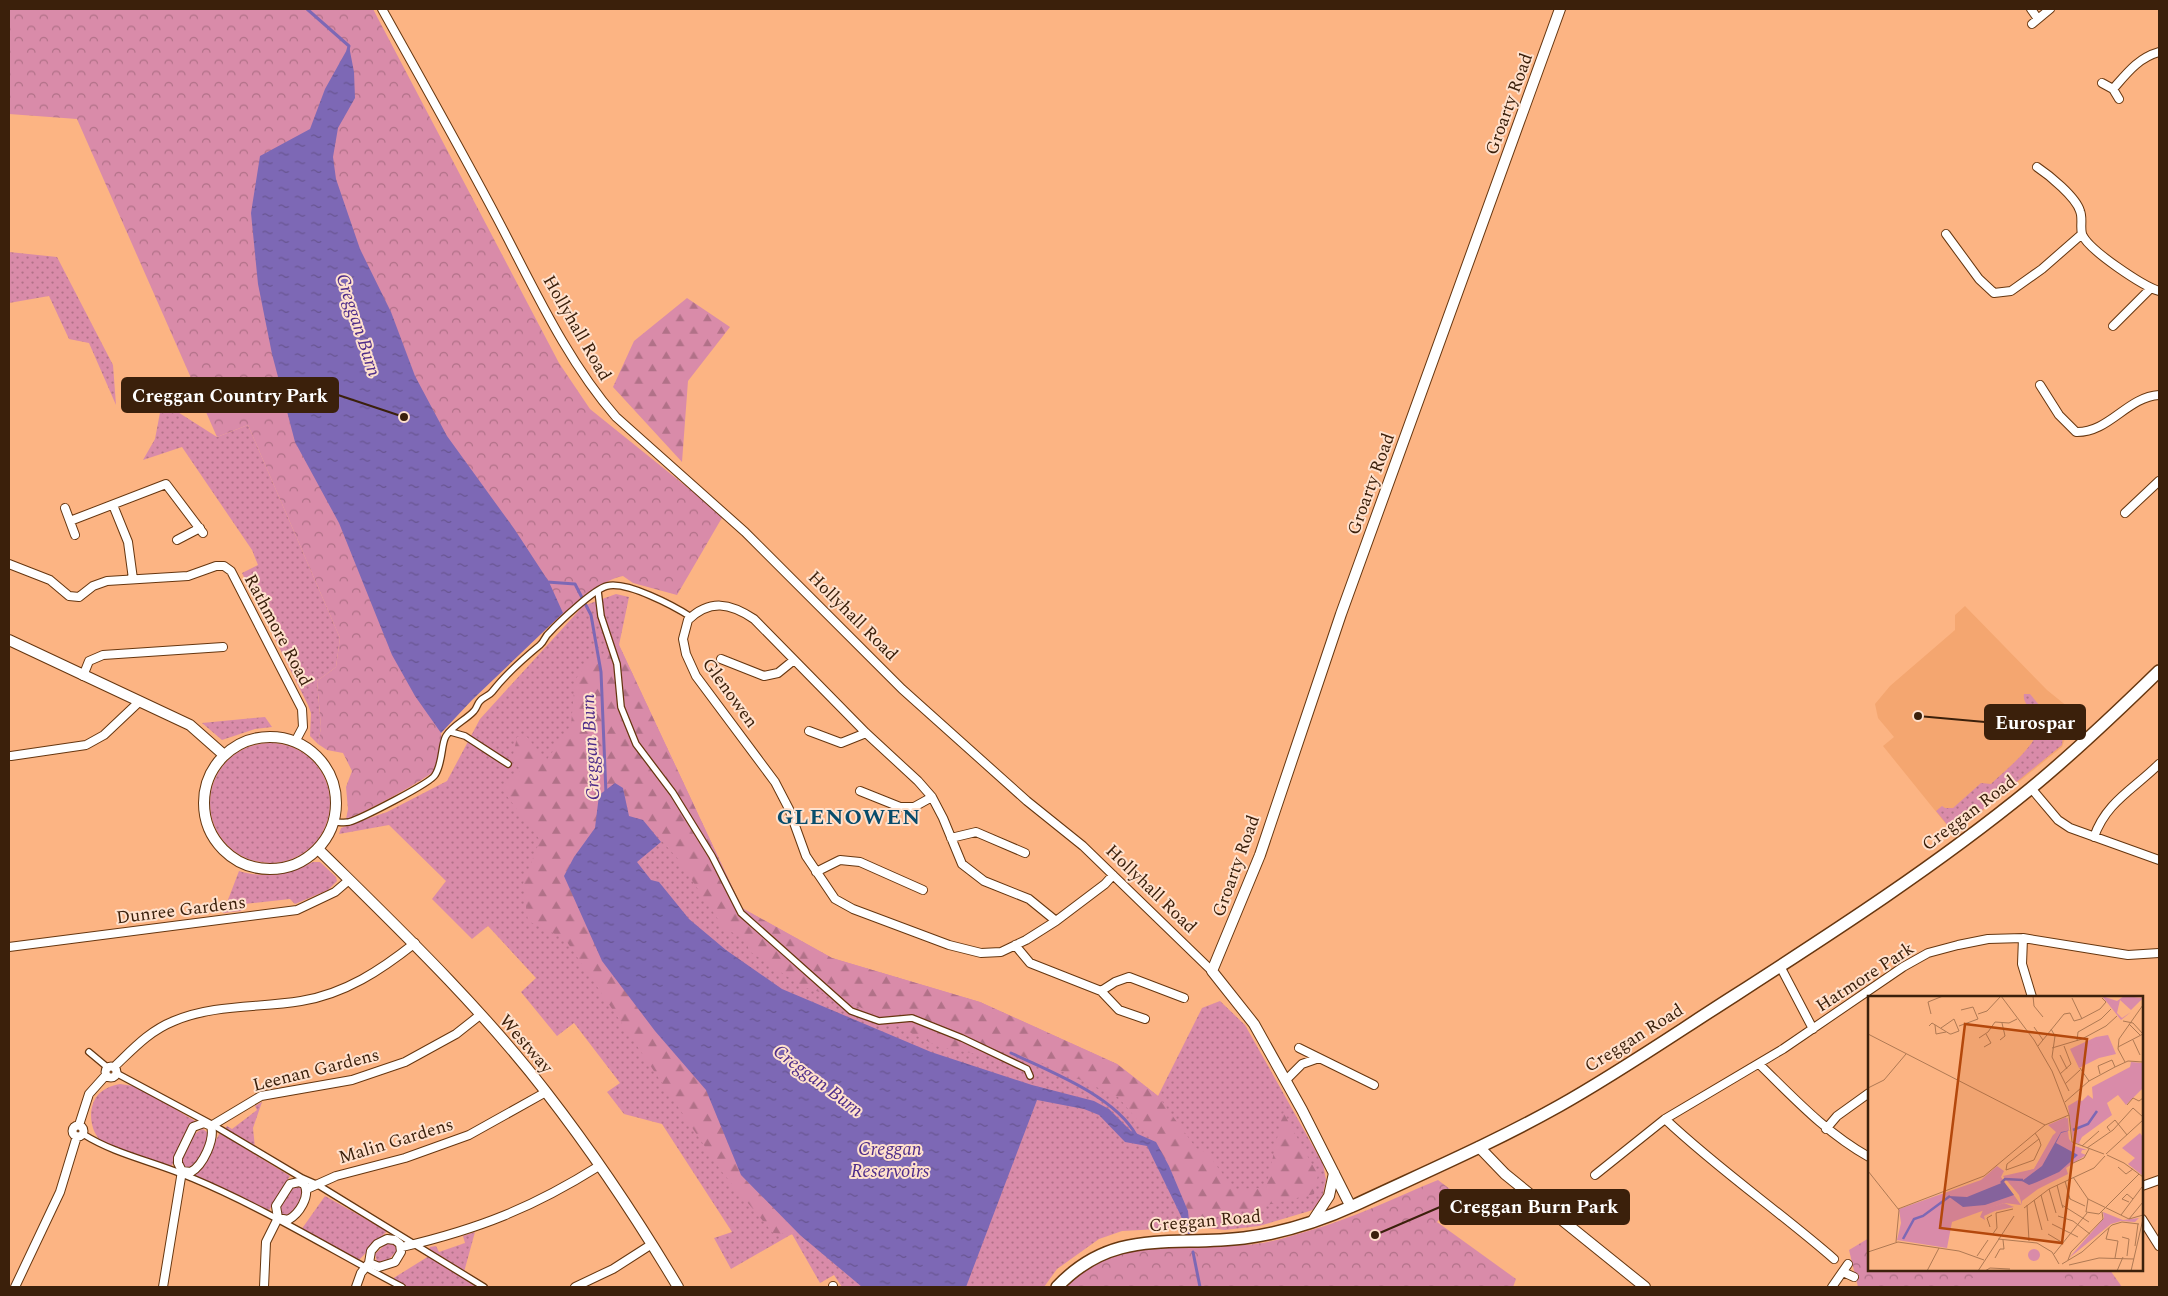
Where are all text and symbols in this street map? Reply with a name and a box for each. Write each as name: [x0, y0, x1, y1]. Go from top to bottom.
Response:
street label: Groarty Road: [1478, 49, 1540, 159]
water label: Creggan Burn: [328, 270, 388, 380]
street label: Hollyhall Road: [536, 270, 618, 386]
callout: Creggan Country Park: [122, 378, 338, 412]
text: Creggan Country Park: [132, 382, 329, 411]
street label: Groarty Road: [1340, 429, 1402, 539]
street label: Hollyhall Road: [802, 565, 904, 667]
street label: Rathmore Road: [237, 569, 319, 691]
street label: Glenowen: [695, 652, 765, 734]
water label: Creggan Burn: [574, 693, 608, 801]
callout: Eurospar: [1985, 705, 2085, 739]
text: Eurospar: [1995, 709, 2076, 738]
street label: Creggan Road: [1916, 768, 2022, 858]
district label: GLENOWEN: [777, 801, 921, 834]
street label: Groarty Road: [1205, 811, 1267, 921]
street label: Hollyhall Road: [1099, 838, 1203, 940]
street label: Dunree Gardens: [115, 889, 247, 931]
street label: Hatmore Park: [1810, 935, 1920, 1019]
inset map: [1868, 996, 2143, 1271]
street label: Creggan Road: [1579, 997, 1689, 1079]
street label: Westway: [493, 1008, 560, 1081]
water label: Creggan Burn: [767, 1037, 869, 1125]
street label: Leenan Gardens: [250, 1041, 382, 1099]
street label: Malin Gardens: [335, 1111, 457, 1171]
water label: Creggan Reservoirs: [851, 1135, 929, 1186]
callout: Creggan Burn Park: [1440, 1190, 1629, 1224]
text: Creggan Burn Park: [1450, 1193, 1619, 1222]
street label: Creggan Road: [1148, 1203, 1262, 1239]

